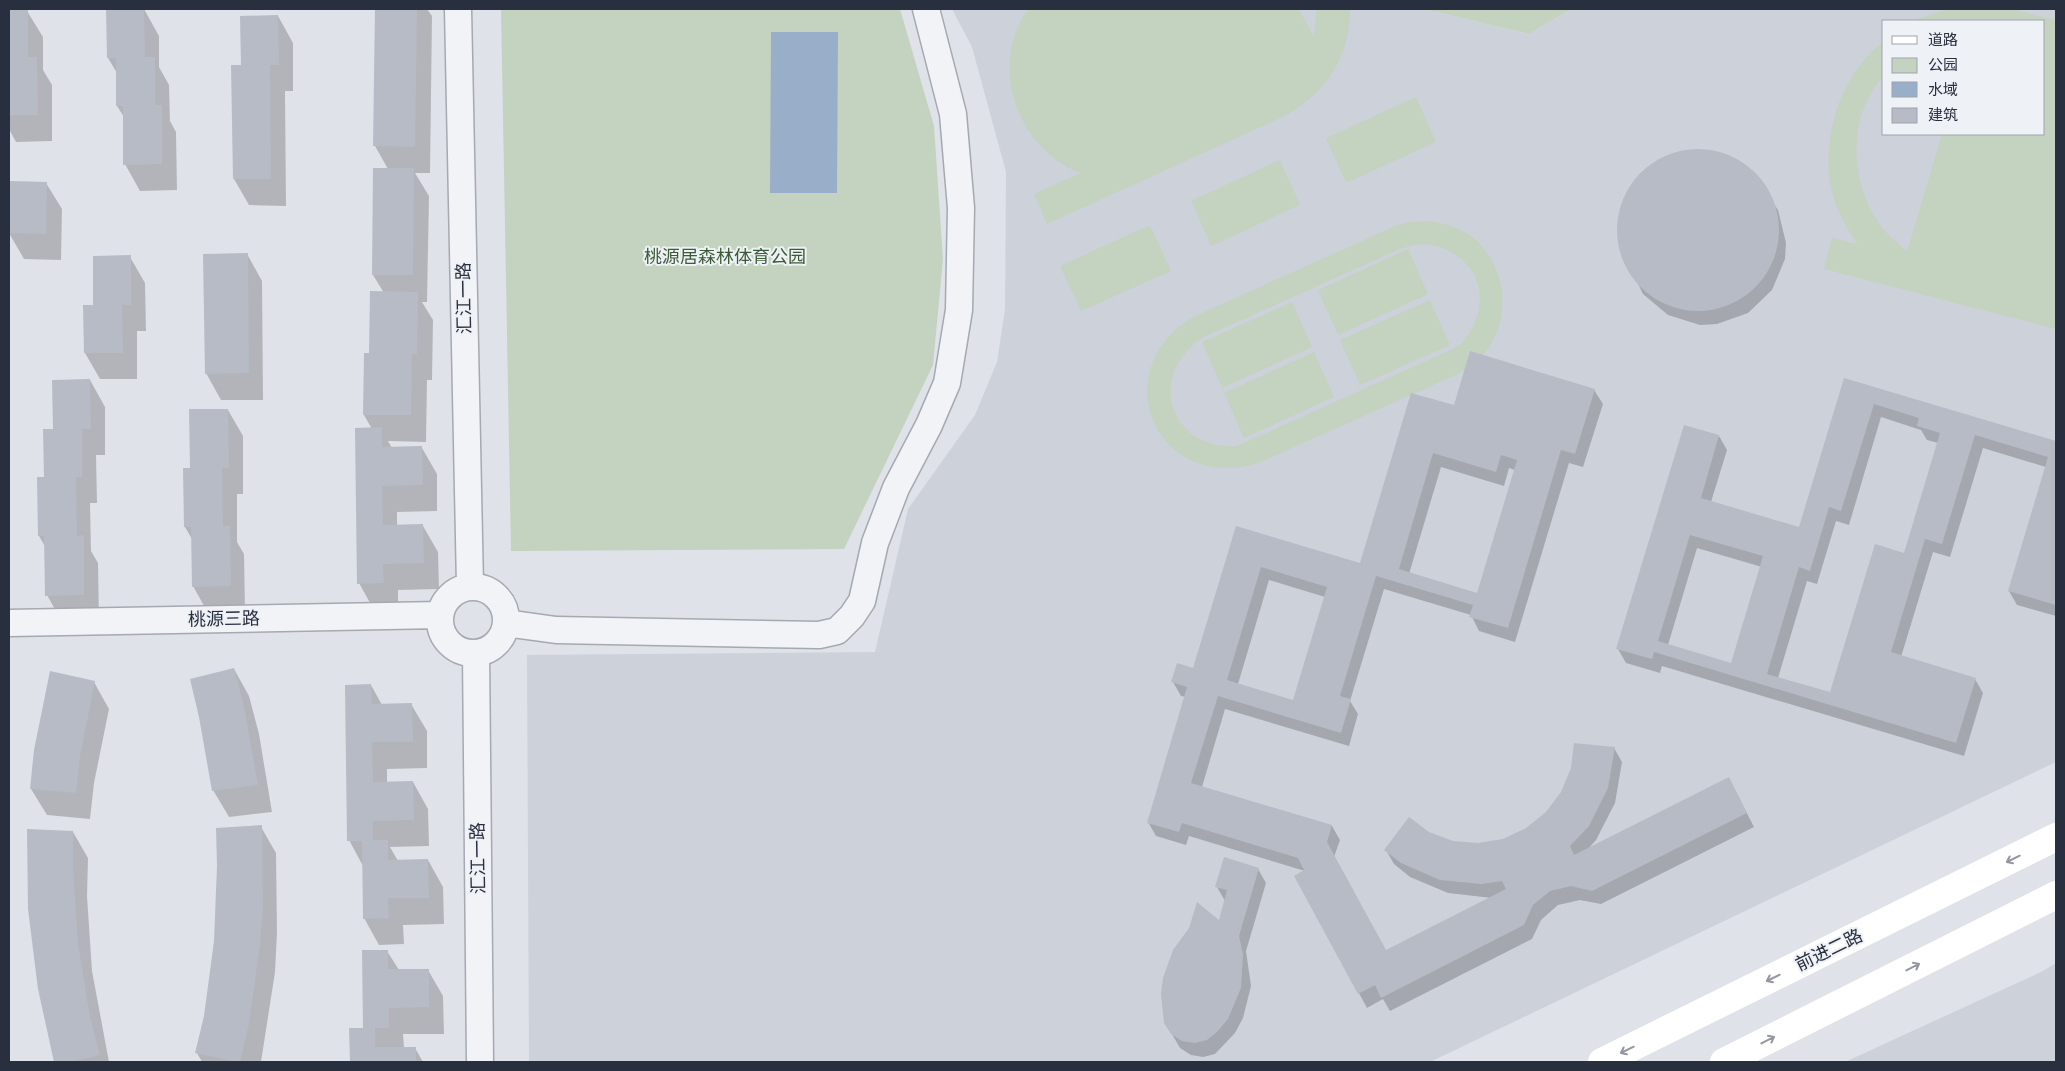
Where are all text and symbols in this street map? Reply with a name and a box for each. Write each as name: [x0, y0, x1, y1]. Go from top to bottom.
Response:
legend: [1882, 20, 2045, 135]
text: 道路: [1928, 30, 1958, 50]
text: 公园: [1928, 55, 1958, 75]
text: 水域: [1928, 80, 1958, 100]
text: 建筑: [1928, 105, 1958, 125]
park label: 桃源居森林体育公园: [644, 245, 806, 269]
street label: 汇江一路: [451, 262, 477, 334]
street label: 桃源三路: [188, 606, 260, 632]
street label: 汇江一路: [465, 822, 491, 894]
one-way arrow: [2005, 854, 2020, 864]
street label: 前进二路: [1791, 923, 1867, 977]
one-way arrow: [1905, 962, 1920, 971]
one-way arrow: [1766, 974, 1781, 983]
one-way arrow: [1760, 1035, 1775, 1044]
one-way arrow: [1620, 1046, 1635, 1055]

